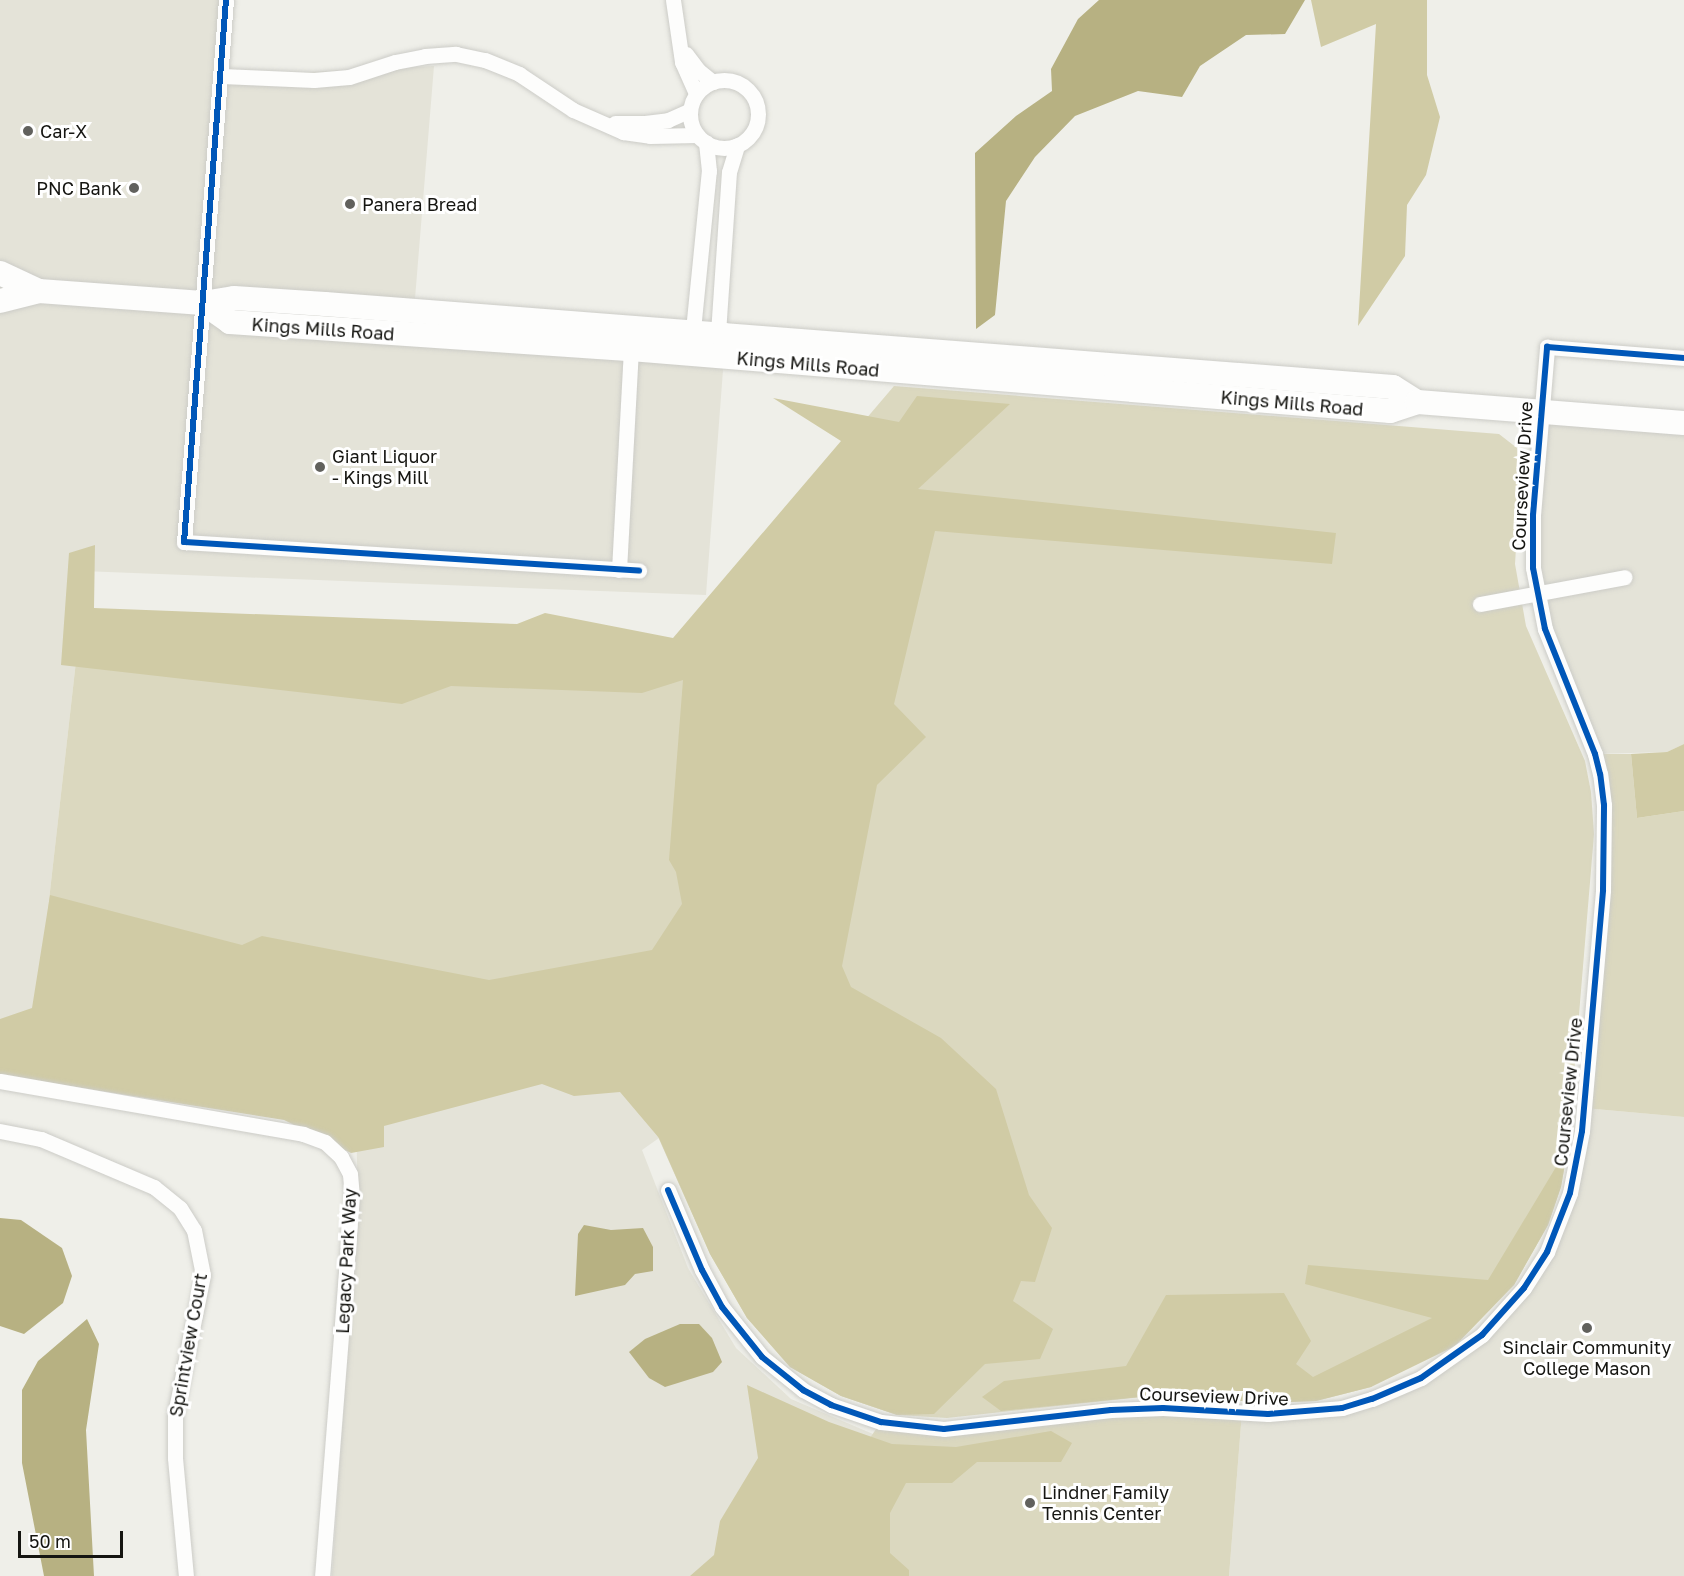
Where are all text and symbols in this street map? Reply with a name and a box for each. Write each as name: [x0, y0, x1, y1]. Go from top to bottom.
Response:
place label: Car-X: [40, 120, 87, 142]
marker: Car-X: [21, 124, 35, 138]
place label: PNC Bank: [36, 177, 122, 199]
marker: PNC Bank: [127, 181, 141, 195]
place label: Panera Bread: [362, 193, 477, 215]
marker: Panera Bread: [343, 197, 357, 211]
street label: Kings Mills Road: [251, 313, 395, 345]
street label: Kings Mills Road: [736, 347, 880, 381]
street label: Kings Mills Road: [1220, 386, 1364, 420]
street label: Courseview Drive: [1507, 401, 1537, 551]
place label: Giant Liquor - Kings Mill: [332, 446, 437, 488]
marker: Giant Liquor - Kings Mill: [313, 460, 327, 474]
street label: Courseview Drive: [1549, 1017, 1587, 1167]
street label: Legacy Park Way: [331, 1188, 361, 1334]
street label: Sprintview Court: [165, 1271, 211, 1419]
marker: Sinclair Community College Mason: [1580, 1321, 1594, 1335]
place label: Sinclair Community College Mason: [1503, 1337, 1671, 1380]
street label: Courseview Drive: [1139, 1383, 1289, 1409]
place label: Lindner Family Tennis Center: [1042, 1482, 1169, 1524]
marker: Lindner Family Tennis Center: [1023, 1496, 1037, 1510]
scale bar: [21, 1519, 126, 1557]
text: 50 m: [29, 1530, 71, 1552]

